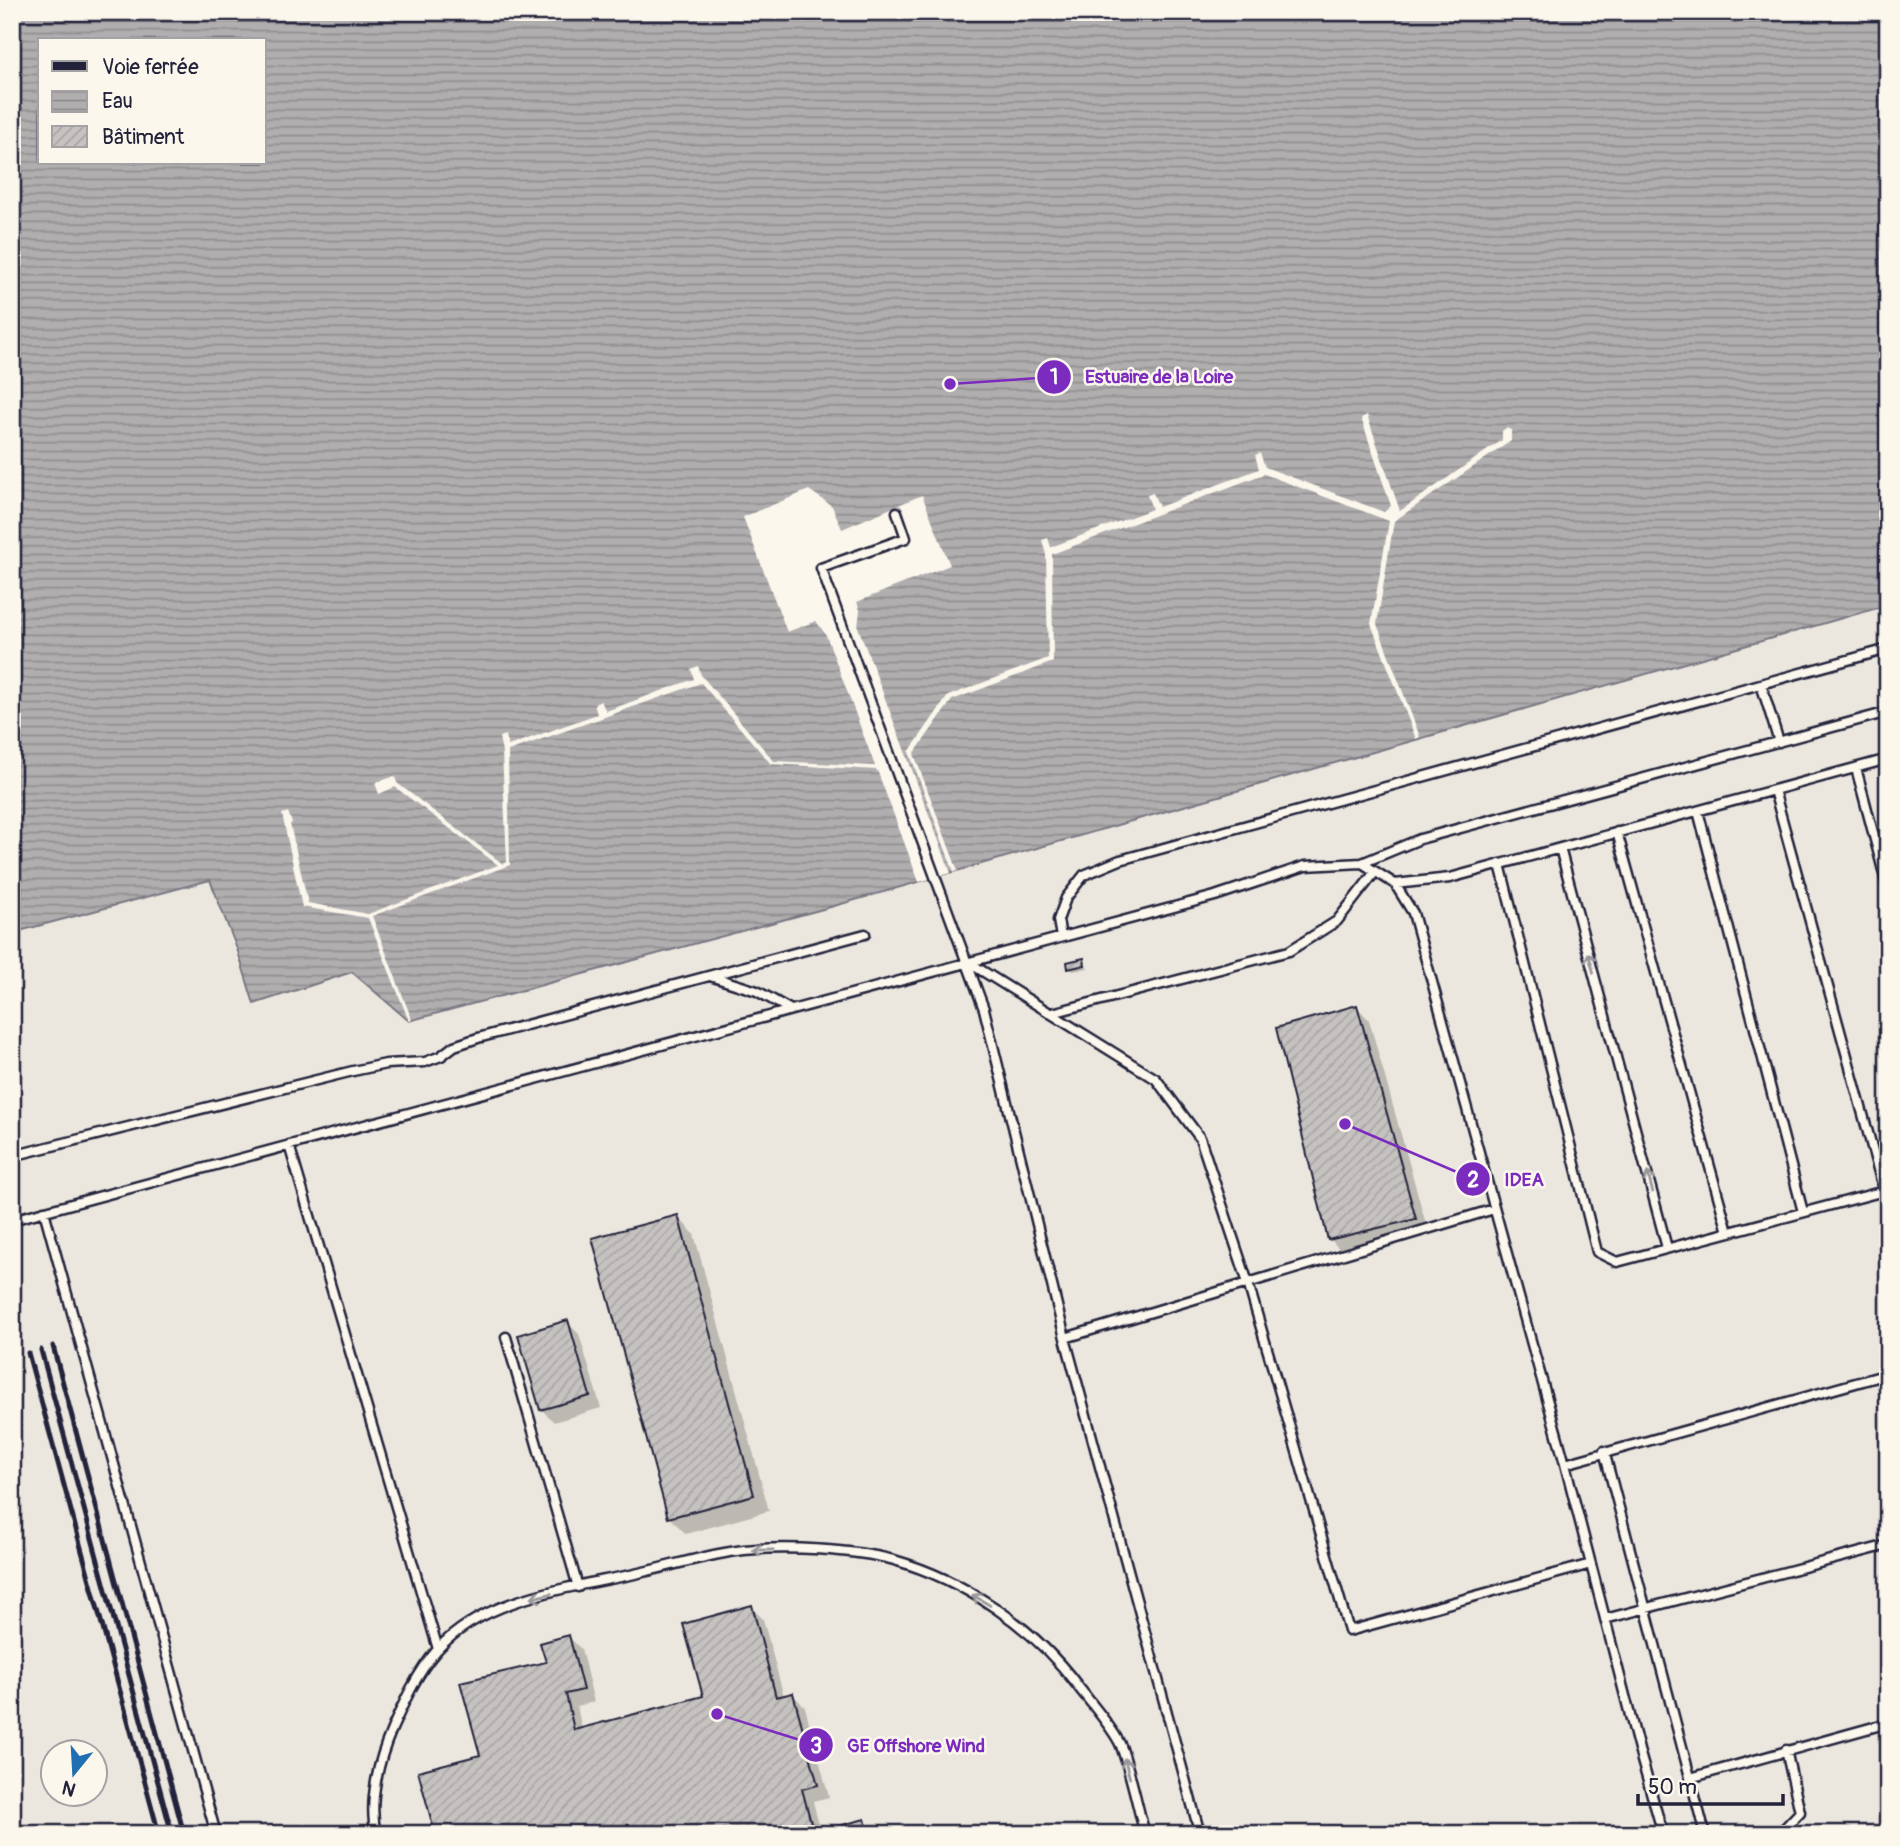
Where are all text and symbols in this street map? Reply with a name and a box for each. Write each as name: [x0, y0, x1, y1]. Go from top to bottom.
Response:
legend: [38, 38, 266, 164]
text: Voie ferrée: [102, 54, 199, 81]
text: Eau: [102, 88, 133, 115]
text: Bâtiment: [102, 124, 185, 151]
callout: Estuaire de la Loire: [1036, 357, 1248, 397]
text: 1: [1050, 364, 1058, 391]
text: Estuaire de la Loire: [1085, 365, 1234, 389]
one-way arrow: [1584, 952, 1597, 974]
callout: IDEA: [1455, 1159, 1558, 1199]
text: 2: [1467, 1167, 1479, 1194]
text: IDEA: [1504, 1168, 1544, 1192]
one-way arrow: [1643, 1171, 1656, 1194]
one-way arrow: [752, 1543, 775, 1557]
one-way arrow: [530, 1590, 553, 1603]
one-way arrow: [971, 1592, 991, 1606]
callout: GE Offshore Wind: [798, 1725, 999, 1765]
text: 3: [810, 1733, 822, 1760]
text: GE Offshore Wind: [847, 1734, 985, 1758]
north arrow: [38, 1738, 108, 1808]
one-way arrow: [1119, 1757, 1132, 1779]
scale bar: [1638, 1762, 1783, 1806]
text: 50 m: [1648, 1774, 1697, 1801]
text: N: [59, 1775, 79, 1802]

